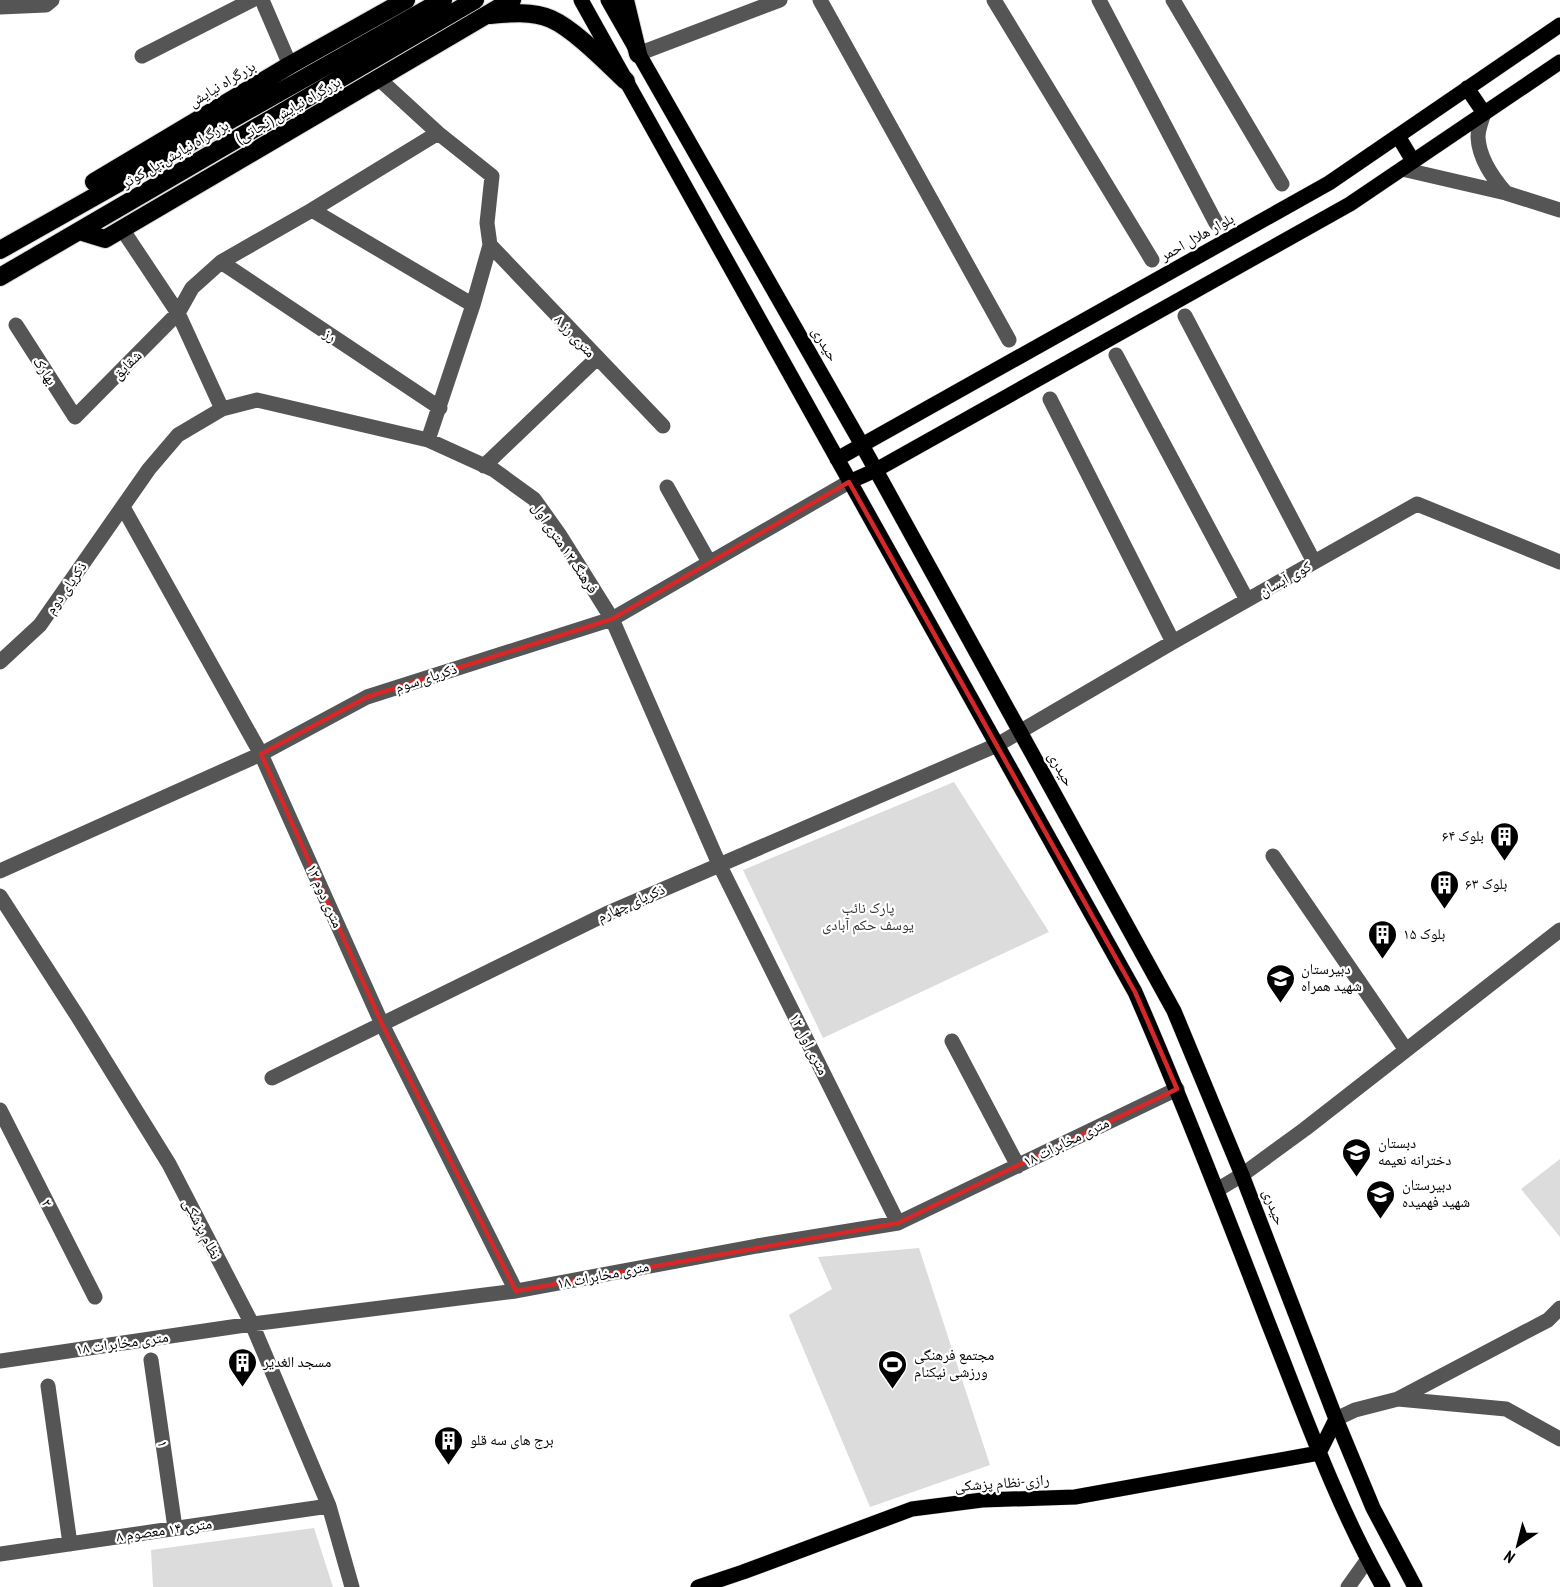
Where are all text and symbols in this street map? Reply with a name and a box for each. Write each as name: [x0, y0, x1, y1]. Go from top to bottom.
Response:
street label: بزرگراه نیایش: [185, 56, 259, 112]
street label: بزرگراه نیایش (نجاتی): [232, 72, 344, 148]
street label: بزرگراه نیایش-پل کوثر: [117, 115, 232, 193]
street label: بلوار هلال احمر: [1156, 208, 1238, 266]
street label: ۸ متری رز: [550, 310, 600, 362]
street label: رز: [319, 323, 341, 346]
street label: حیدری: [807, 323, 843, 365]
street label: شقایق: [108, 346, 146, 384]
street label: بهارک: [29, 353, 62, 389]
street label: فرهنگ ۱۲ متری اول: [527, 498, 603, 598]
street label: کوی آیسان: [1255, 556, 1315, 602]
street label: ذکریای دوم: [40, 558, 92, 618]
street label: ذکریای سوم: [392, 659, 460, 697]
street label: حیدری: [1043, 748, 1079, 790]
building icon: بلوک ۶۴: [1489, 820, 1521, 862]
place label: بلوک ۶۴: [1442, 826, 1484, 845]
street label: ۱۲ متری دوم: [302, 861, 348, 931]
building icon: بلوک ۶۳: [1428, 868, 1460, 910]
place label: بلوک ۶۳: [1465, 874, 1507, 893]
street label: ذکریای چهارم: [594, 879, 668, 927]
park label: پارک نائب یوسف حکم آبادی: [822, 898, 914, 935]
building icon: بلوک ۱۵: [1366, 918, 1398, 960]
place label: بلوک ۱۵: [1403, 924, 1445, 943]
place label: دبیرستان شهید همراه: [1301, 959, 1362, 995]
school or university icon: دبیرستان شهید همراه: [1264, 962, 1296, 1004]
street label: ۱۲ متری اول: [785, 1010, 833, 1078]
street label: ۱۸ متری مخابرات: [1020, 1112, 1112, 1171]
place label: دبستان دخترانه نعیمه: [1378, 1133, 1452, 1169]
school or university icon: دبستان دخترانه نعیمه: [1341, 1136, 1373, 1178]
place label: دبیرستان شهید فهمیده: [1402, 1175, 1470, 1211]
school or university icon: دبیرستان شهید فهمیده: [1365, 1178, 1397, 1220]
street label: حیدری: [1258, 1186, 1290, 1228]
street label: ۲: [37, 1195, 58, 1210]
street label: نظام پزشکی: [178, 1195, 226, 1263]
street label: ۱۸ متری مخابرات: [555, 1256, 651, 1294]
street label: ۱۸ متری مخابرات: [74, 1327, 170, 1359]
place label: مجتمع فرهنگی ورزشی نیکنام: [914, 1345, 994, 1382]
building icon: مسجد الغدیر: [226, 1346, 258, 1388]
sports icon: مجتمع فرهنگی ورزشی نیکنام: [877, 1348, 909, 1390]
place label: مسجد الغدیر: [262, 1352, 332, 1371]
building icon: برج های سه قلو: [433, 1424, 465, 1466]
place label: برج های سه قلو: [470, 1430, 554, 1450]
street label: ۱: [154, 1439, 173, 1449]
street label: رازی-نظام پزشکی: [954, 1470, 1050, 1496]
street label: ۸ متری ۱۴ معصوم: [115, 1513, 213, 1547]
north arrow: [1488, 1515, 1548, 1575]
text: N: [1500, 1547, 1519, 1568]

